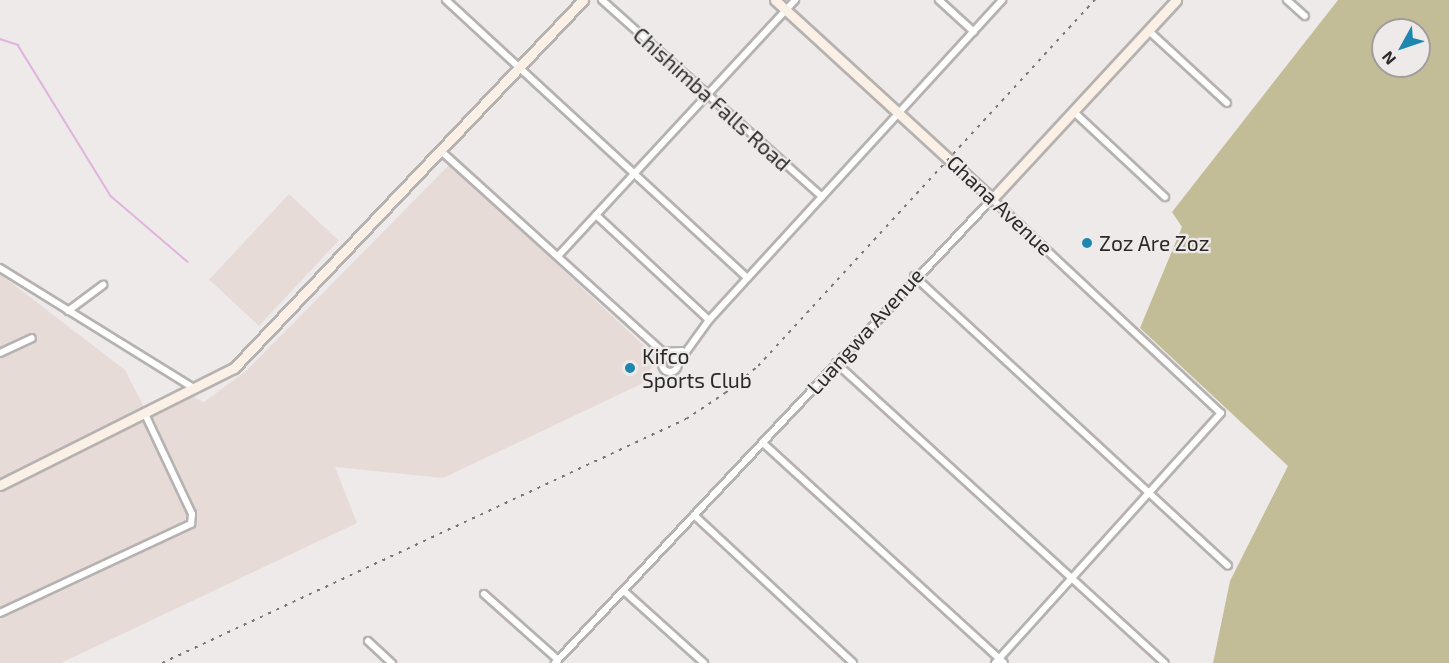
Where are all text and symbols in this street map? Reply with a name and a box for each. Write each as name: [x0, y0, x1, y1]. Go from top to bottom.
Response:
north arrow: [1371, 18, 1431, 78]
street label: Chishimba Falls Road: [628, 22, 796, 176]
text: N: [1377, 48, 1399, 69]
street label: Ghana Avenue: [942, 150, 1058, 260]
place label: Zoz Are Zoz: [1099, 230, 1210, 256]
marker: Zoz Are Zoz: [1080, 236, 1094, 250]
street label: Luangwa Avenue: [801, 262, 929, 400]
place label: Kifco Sports Club: [642, 343, 752, 393]
marker: Kifco Sports Club: [623, 361, 637, 375]

